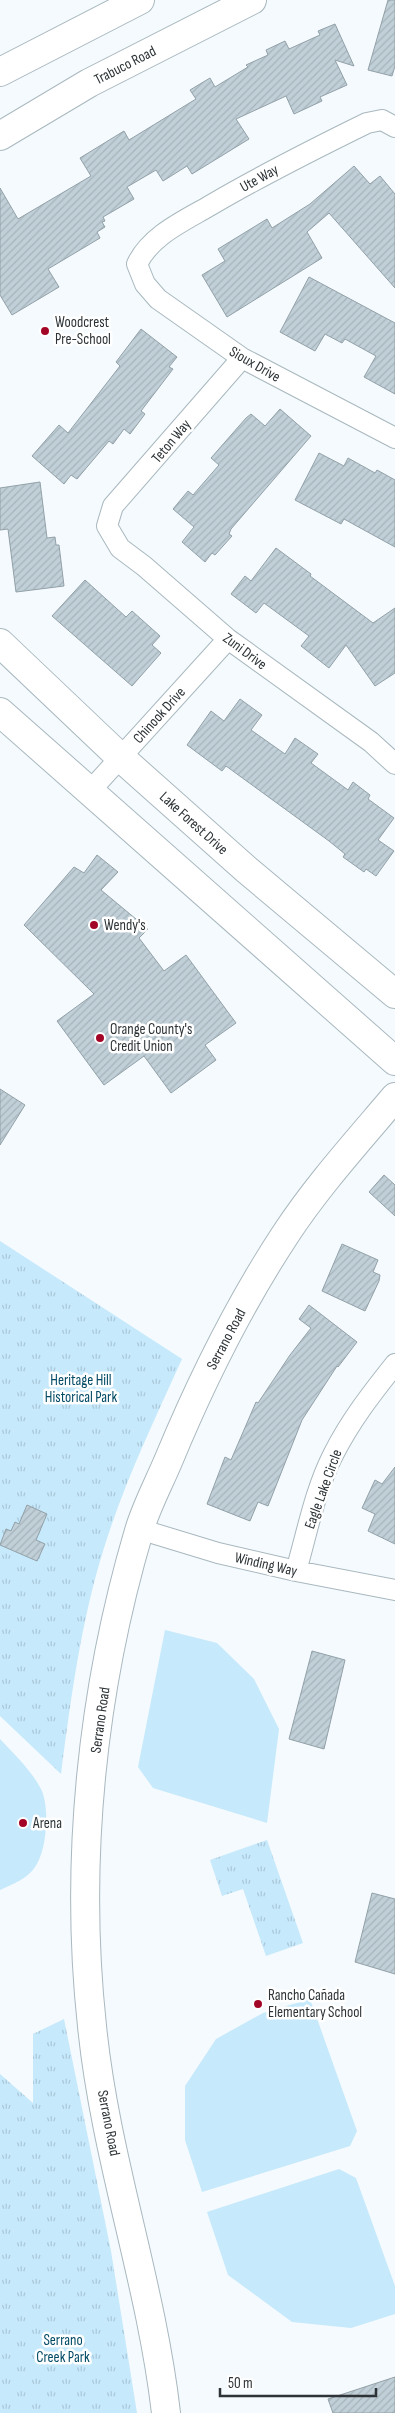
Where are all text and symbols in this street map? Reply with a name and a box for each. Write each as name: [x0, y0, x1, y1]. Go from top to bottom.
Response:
street label: Trabuco Road: [91, 42, 159, 89]
street label: Ute Way: [237, 160, 282, 197]
place label: Woodcrest Pre-School: [55, 313, 111, 349]
marker: Woodcrest Pre-School: [39, 325, 51, 337]
street label: Sioux Drive: [226, 342, 284, 387]
street label: Teton Way: [148, 415, 195, 467]
street label: Zuni Drive: [219, 629, 270, 674]
street label: Chinook Drive: [129, 683, 190, 748]
street label: Lake Forest Drive: [156, 788, 232, 859]
place label: Wendy's: [104, 916, 146, 935]
marker: Wendy's: [88, 919, 100, 931]
place label: Orange County's Credit Union: [110, 1020, 192, 1056]
marker: Orange County's Credit Union: [94, 1032, 106, 1044]
street label: Serrano Road: [202, 1305, 250, 1373]
park label: Heritage Hill Historical Park: [45, 1371, 117, 1407]
street label: Eagle Lake Circle: [300, 1447, 347, 1531]
street label: Winding Way: [233, 1548, 299, 1581]
street label: Serrano Road: [86, 1686, 115, 1754]
place label: Arena: [32, 1814, 62, 1833]
marker: Arena: [17, 1817, 29, 1829]
place label: Rancho Cañada Elementary School: [268, 1986, 362, 2022]
marker: Rancho Cañada Elementary School: [252, 1998, 264, 2010]
street label: Serrano Road: [93, 2089, 124, 2158]
park label: Serrano Creek Park: [36, 2331, 90, 2367]
scale bar: [220, 2366, 376, 2398]
text: 50 m: [228, 2374, 253, 2393]

